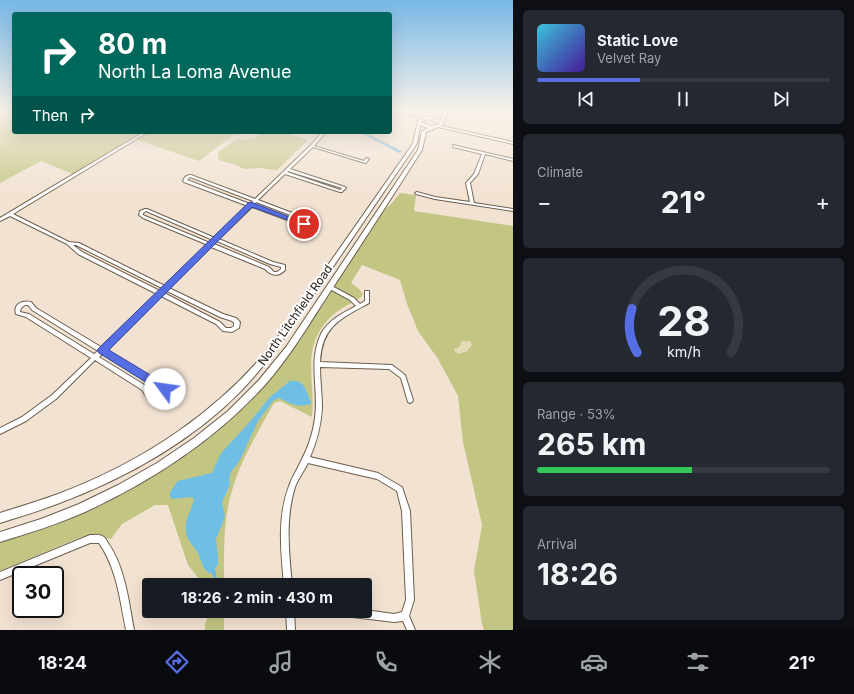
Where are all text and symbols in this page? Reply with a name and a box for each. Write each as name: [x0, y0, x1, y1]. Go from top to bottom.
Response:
text: 80 m: [98, 27, 167, 61]
icon: right: [32, 28, 84, 80]
text: Static Love: [597, 31, 678, 50]
text: Velvet Ray: [597, 50, 661, 66]
text: North La Loma Avenue: [98, 61, 292, 82]
icon: previous: [575, 88, 597, 110]
icon: pause: [672, 88, 694, 110]
icon: next: [770, 88, 792, 110]
icon: right: [76, 104, 98, 126]
text: Then: [32, 106, 68, 125]
text: Climate: [537, 164, 583, 180]
text: 21°: [661, 184, 706, 220]
text: −: [537, 189, 552, 215]
text: +: [815, 189, 830, 215]
pin: [287, 207, 321, 241]
icon: arrive: [293, 213, 315, 235]
street label: North Litchfield Road: [255, 262, 335, 368]
text: 28: [657, 296, 710, 346]
text: km/h: [667, 343, 700, 360]
position arrow: [144, 368, 186, 410]
text: Range · 53%: [537, 406, 616, 422]
text: 265 km: [537, 426, 646, 462]
text: Arrival: [537, 536, 577, 552]
text: 18:26: [537, 556, 618, 592]
speed limit sign: 30: [12, 566, 64, 618]
text: 18:26 · 2 min · 430 m: [181, 588, 333, 607]
icon: directions: [163, 648, 191, 676]
icon: music: [267, 648, 295, 676]
icon: phone: [372, 648, 400, 676]
icon: climate: [476, 648, 504, 676]
icon: car: [580, 648, 608, 676]
icon: filters: [684, 648, 712, 676]
text: 18:24: [38, 652, 87, 673]
text: 21°: [788, 652, 816, 673]

